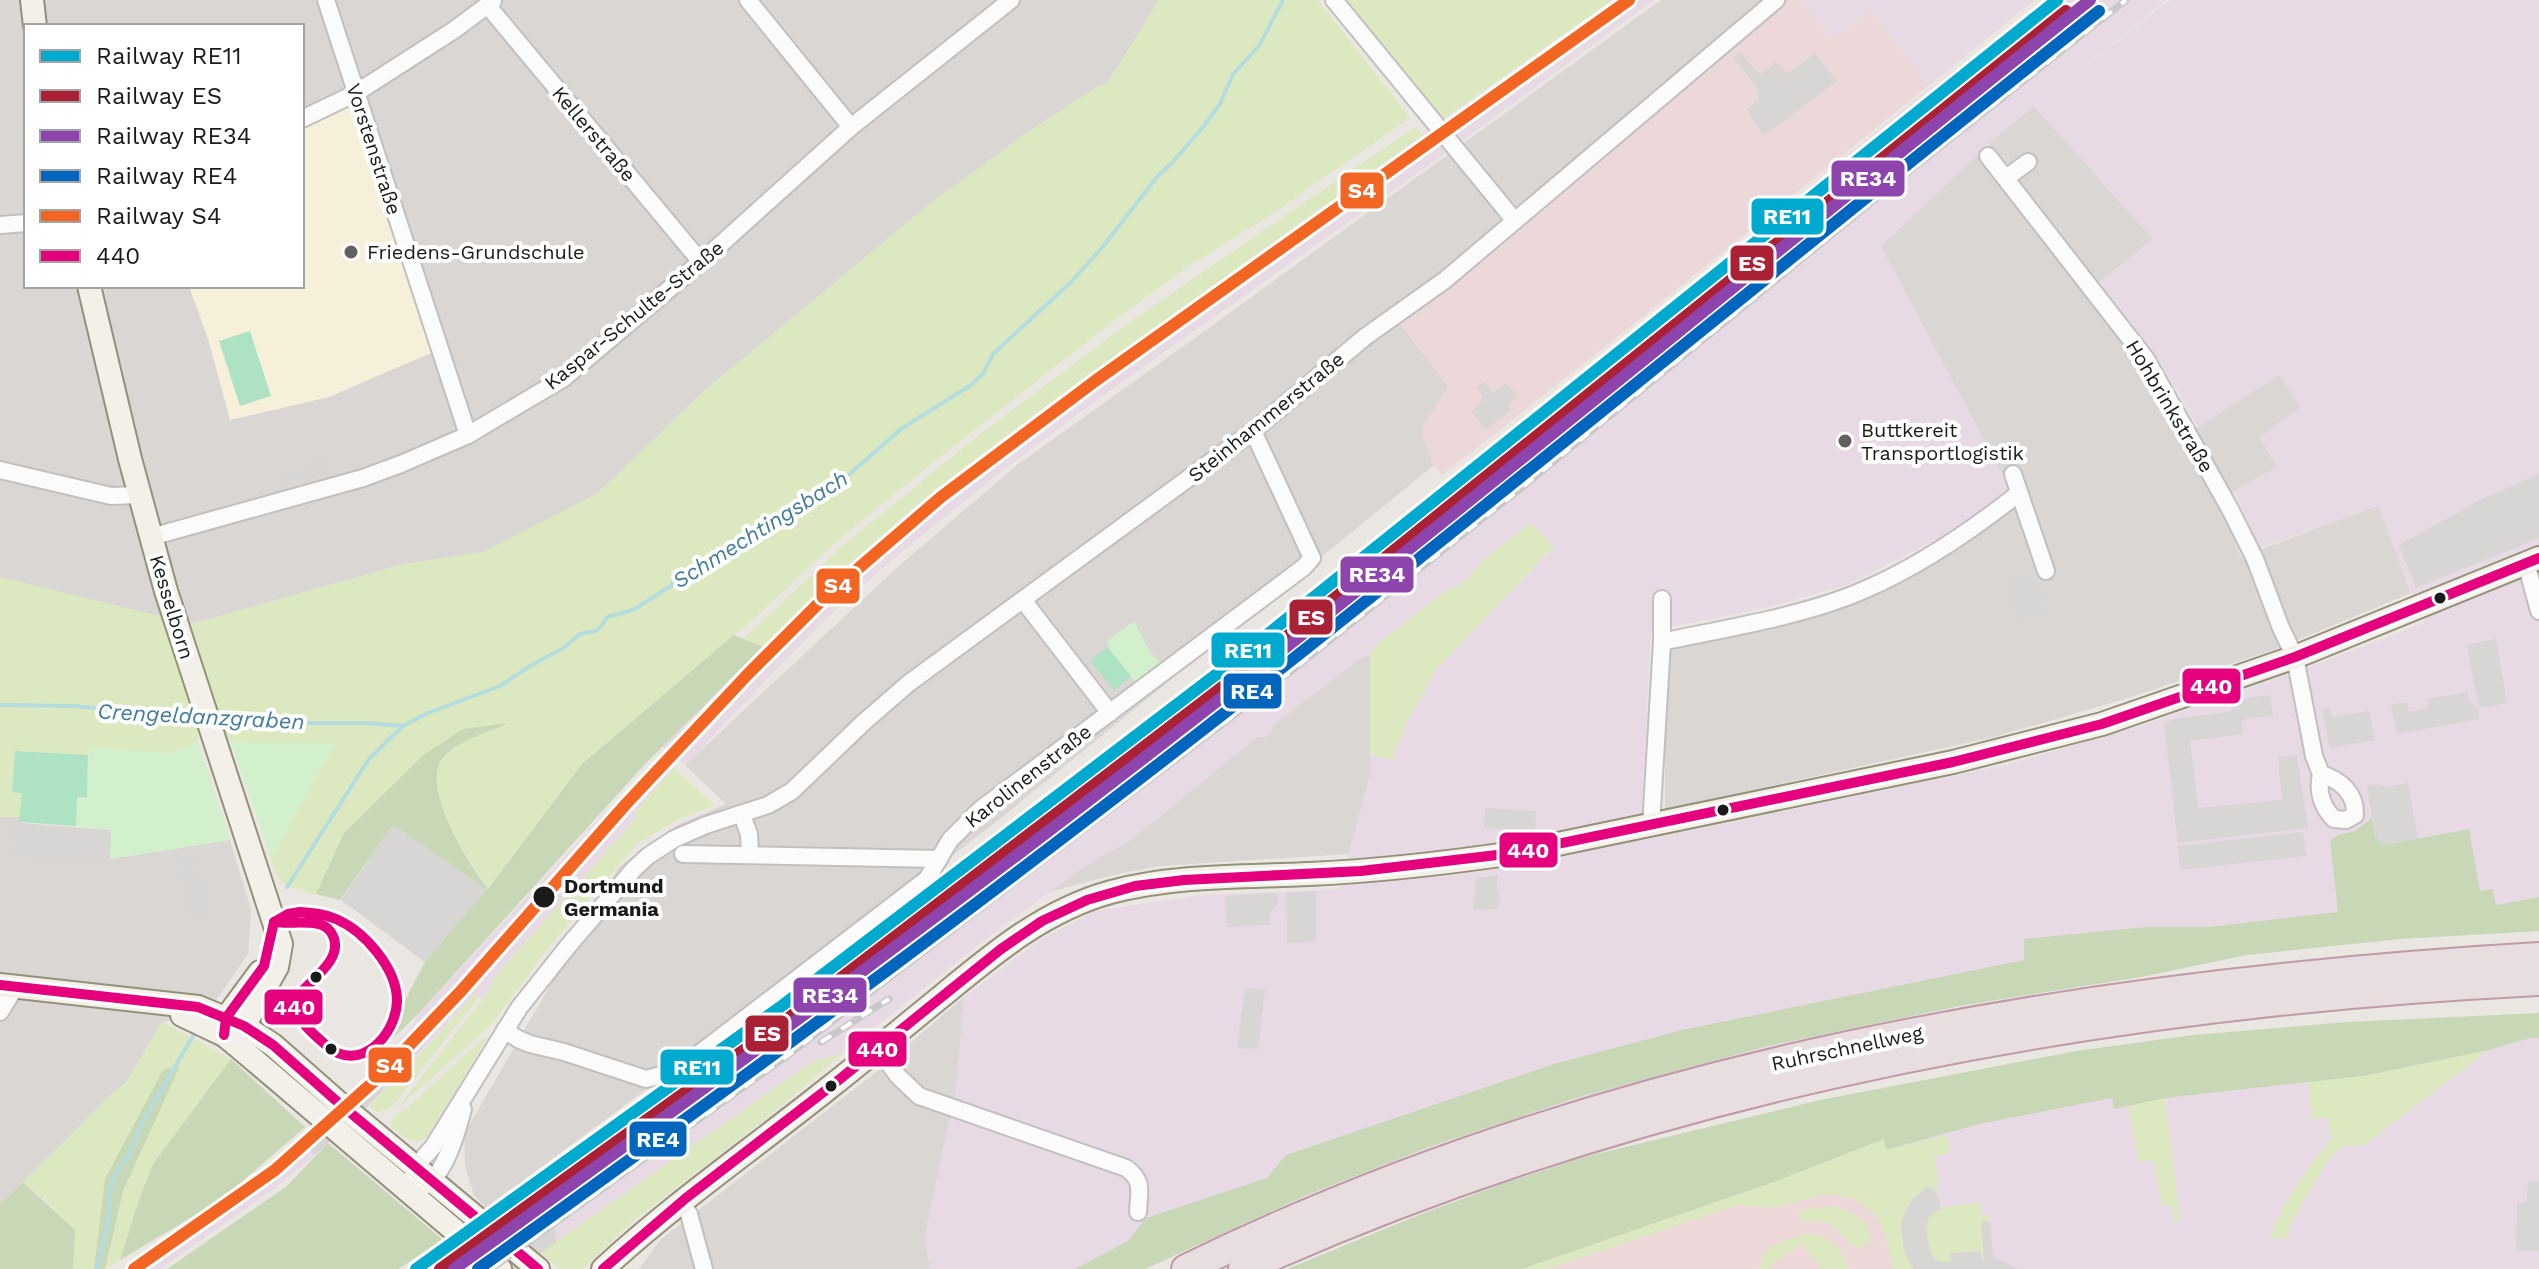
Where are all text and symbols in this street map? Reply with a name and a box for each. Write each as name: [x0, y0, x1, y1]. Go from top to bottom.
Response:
legend: [24, 24, 304, 288]
text: Railway RE11: [96, 42, 242, 70]
street label: Vorstenstraße: [341, 80, 407, 218]
street label: Kellerstraße: [547, 81, 641, 187]
text: Railway ES: [96, 82, 222, 110]
text: Railway RE34: [96, 122, 251, 150]
line badge: RE34: [1830, 159, 1906, 198]
text: Railway RE4: [96, 162, 237, 190]
text: RE34: [1840, 166, 1896, 191]
line badge: S4: [1339, 171, 1385, 210]
text: S4: [1348, 178, 1376, 203]
line badge: RE11: [1750, 197, 1825, 236]
text: Railway S4: [96, 202, 222, 230]
text: RE11: [1763, 204, 1811, 229]
street label: Kaspar-Schulte-Straße: [540, 235, 728, 395]
place label: Friedens-Grundschule: [367, 240, 585, 264]
text: 440: [96, 242, 140, 270]
marker: Friedens-Grundschule: [342, 243, 360, 261]
line badge: ES: [1729, 244, 1775, 282]
text: ES: [1738, 251, 1766, 276]
street label: Hohbrinkstraße: [2121, 335, 2219, 477]
street label: Steinhammerstraße: [1183, 347, 1349, 487]
place label: Buttkereit Transportlogistik: [1861, 418, 2024, 465]
marker: Buttkereit Transportlogistik: [1836, 432, 1854, 450]
water label: Schmechtingsbach: [668, 465, 852, 593]
street label: Kesselborn: [145, 552, 199, 662]
line badge: RE34: [1339, 555, 1415, 594]
text: RE34: [1349, 562, 1405, 587]
line badge: S4: [815, 567, 861, 605]
text: S4: [824, 573, 852, 598]
unlabelled marker: [2432, 590, 2448, 606]
line badge: ES: [1288, 598, 1334, 636]
text: ES: [1297, 605, 1325, 630]
line badge: RE11: [1210, 631, 1286, 669]
text: RE11: [1224, 638, 1272, 663]
line badge: 440: [2181, 667, 2242, 705]
line badge: RE4: [1222, 672, 1283, 710]
text: 440: [2190, 674, 2232, 699]
text: RE4: [1230, 679, 1274, 704]
water label: Crengeldanzgraben: [97, 699, 305, 734]
street label: Karolinenstraße: [960, 719, 1096, 833]
unlabelled marker: [1715, 802, 1731, 818]
line badge: 440: [1498, 831, 1559, 869]
text: 440: [1507, 838, 1549, 863]
place label: Dortmund Germania: [564, 874, 664, 921]
marker: Dortmund Germania: [531, 884, 557, 910]
unlabelled marker: [308, 969, 324, 985]
line badge: RE34: [792, 976, 868, 1014]
text: RE34: [802, 983, 858, 1008]
line badge: 440: [263, 988, 324, 1026]
text: 440: [273, 995, 315, 1020]
line badge: ES: [744, 1014, 790, 1053]
street label: Ruhrschnellweg: [1769, 1020, 1925, 1076]
text: ES: [753, 1021, 781, 1046]
line badge: 440: [847, 1030, 908, 1068]
text: 440: [856, 1037, 898, 1062]
unlabelled marker: [323, 1041, 339, 1057]
line badge: S4: [367, 1046, 413, 1084]
line badge: RE11: [659, 1048, 735, 1086]
text: S4: [376, 1053, 404, 1078]
text: RE11: [673, 1055, 721, 1080]
unlabelled marker: [823, 1078, 839, 1094]
line badge: RE4: [628, 1120, 688, 1158]
text: RE4: [636, 1127, 680, 1152]

